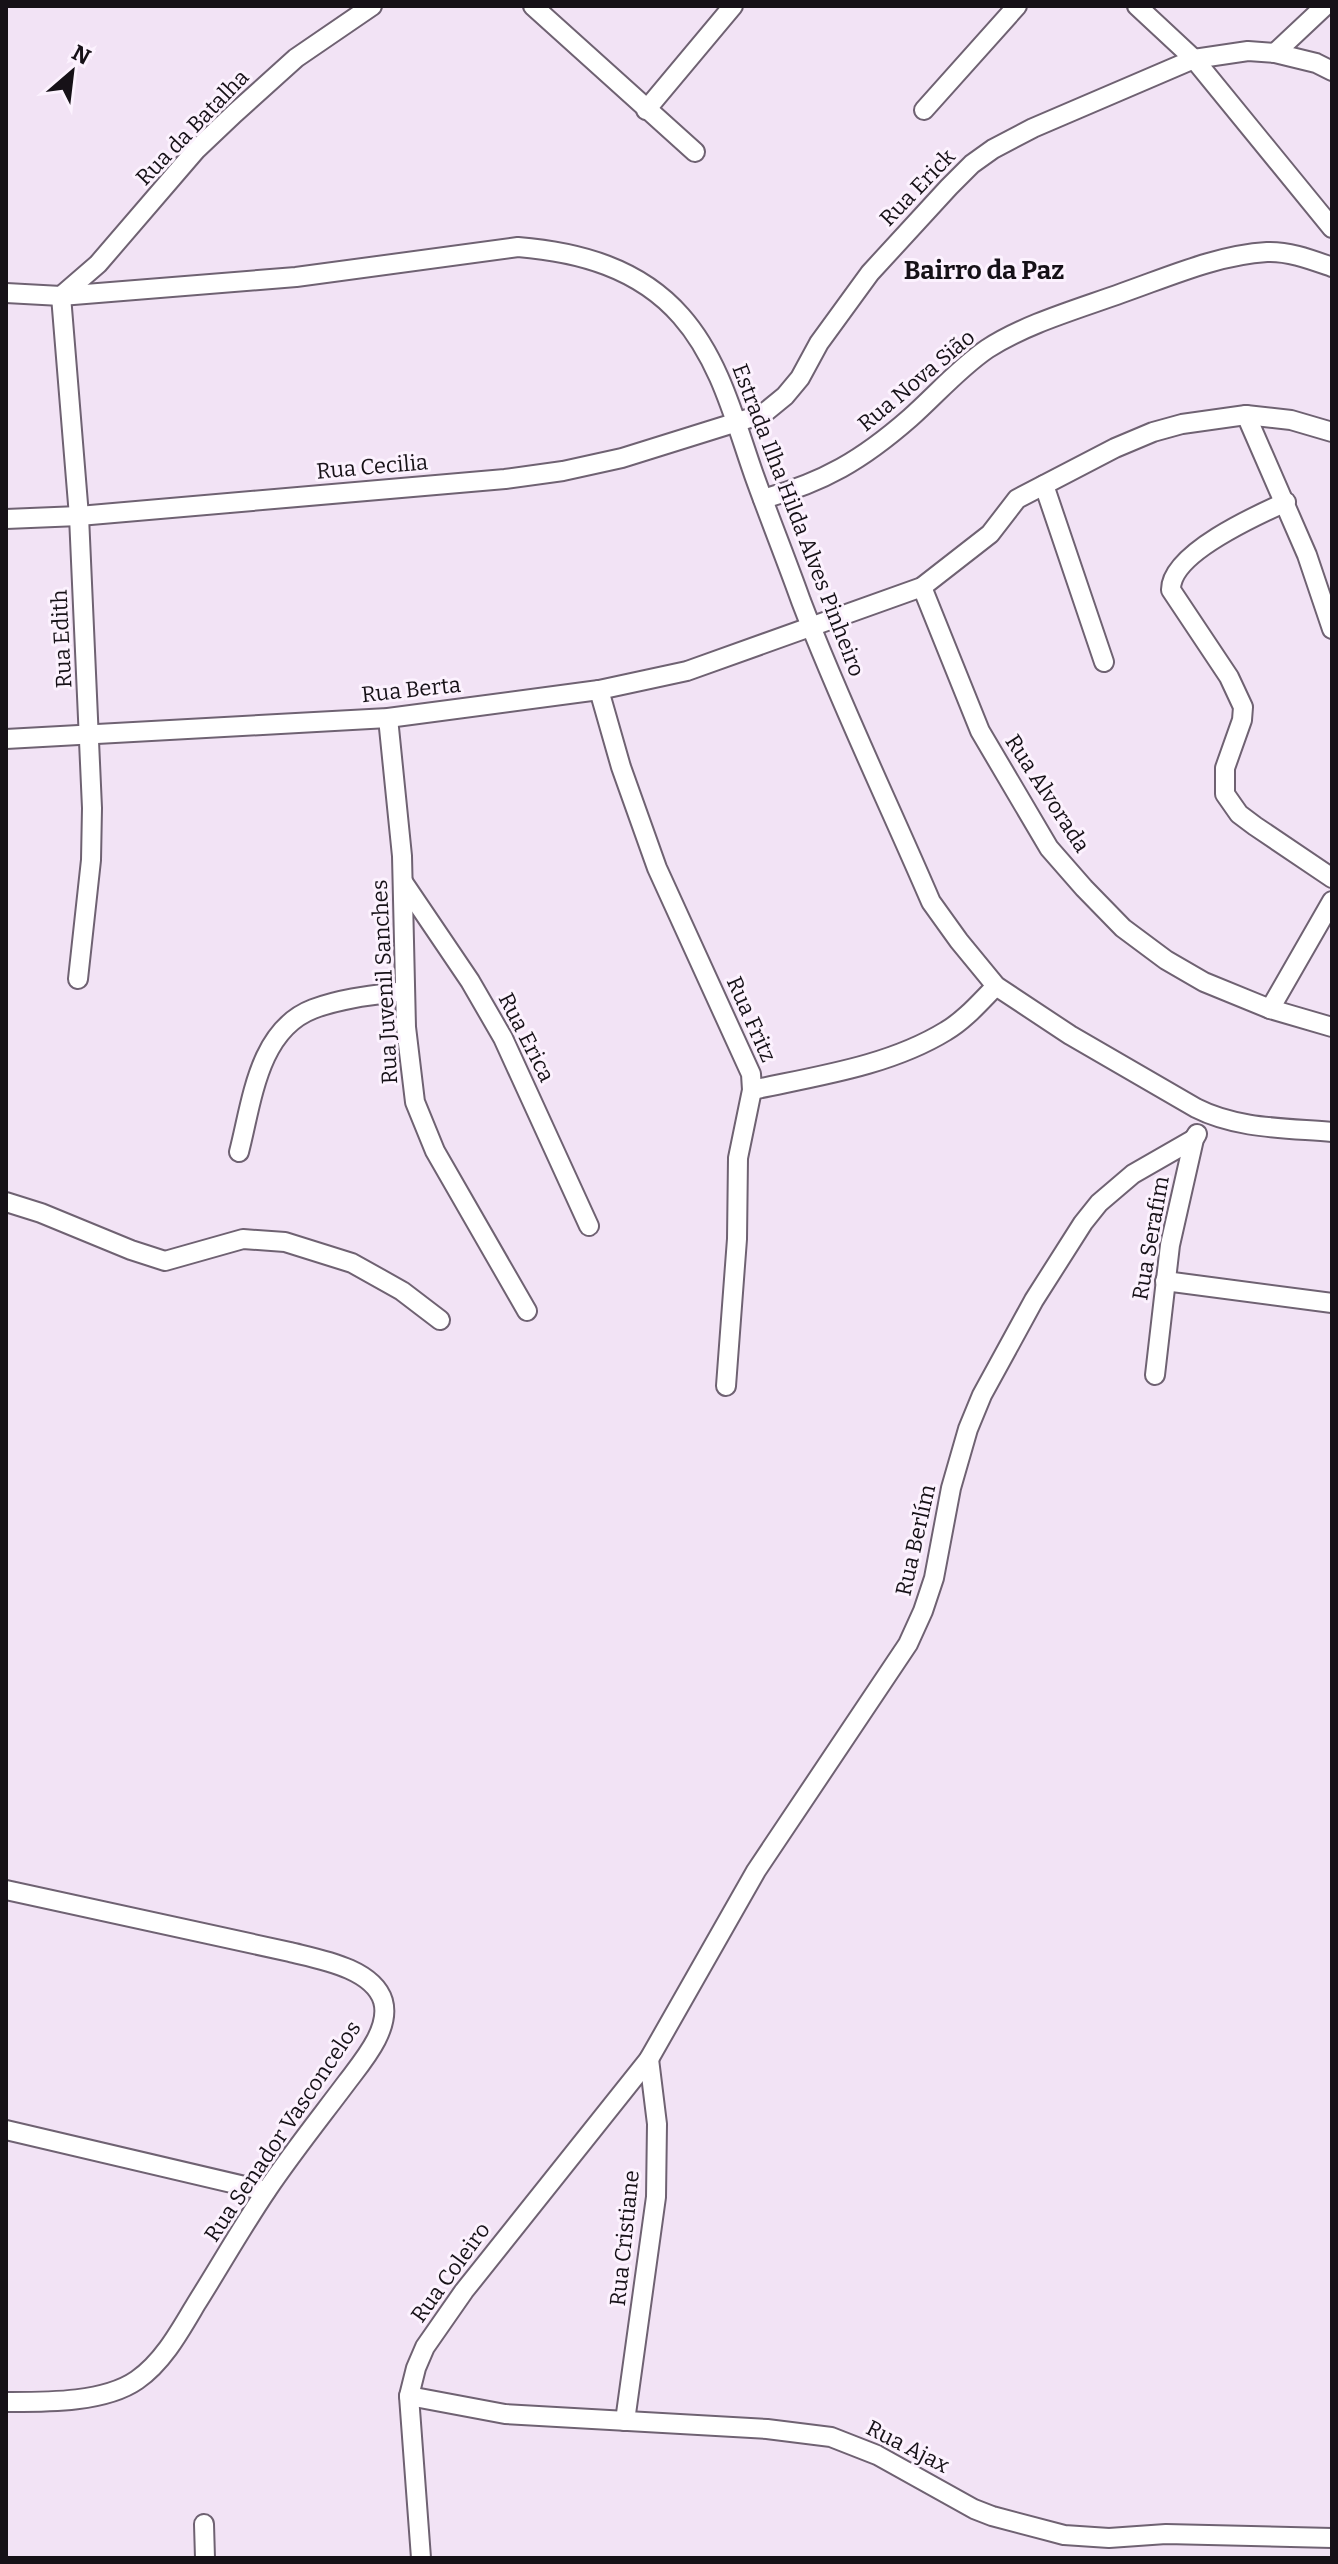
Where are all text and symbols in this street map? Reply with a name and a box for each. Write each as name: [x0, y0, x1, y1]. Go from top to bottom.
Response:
north arrow: [32, 32, 112, 112]
text: N: [67, 39, 95, 71]
street label: Rua da Batalha: [130, 64, 254, 191]
street label: Rua Erick: [874, 143, 961, 232]
district label: Bairro da Paz: [904, 255, 1064, 286]
street label: Rua Nova Sião: [852, 324, 980, 437]
street label: Estrada Ilha Hilda Alves Pinheiro: [726, 360, 871, 680]
street label: Rua Cecilia: [315, 448, 429, 485]
street label: Rua Edith: [45, 589, 78, 689]
street label: Rua Berta: [360, 671, 462, 708]
street label: Rua Alvorada: [999, 729, 1096, 857]
street label: Rua Juvenil Sanches: [366, 879, 403, 1085]
street label: Rua Fritz: [721, 972, 782, 1066]
street label: Rua Erica: [493, 988, 560, 1086]
street label: Rua Serafim: [1126, 1174, 1175, 1302]
street label: Rua Berlím: [890, 1482, 941, 1598]
street label: Rua Senador Vasconcelos: [198, 2016, 367, 2247]
street label: Rua Cristiane: [604, 2169, 645, 2307]
street label: Rua Coleiro: [405, 2217, 496, 2328]
street label: Rua Ajax: [862, 2414, 954, 2479]

